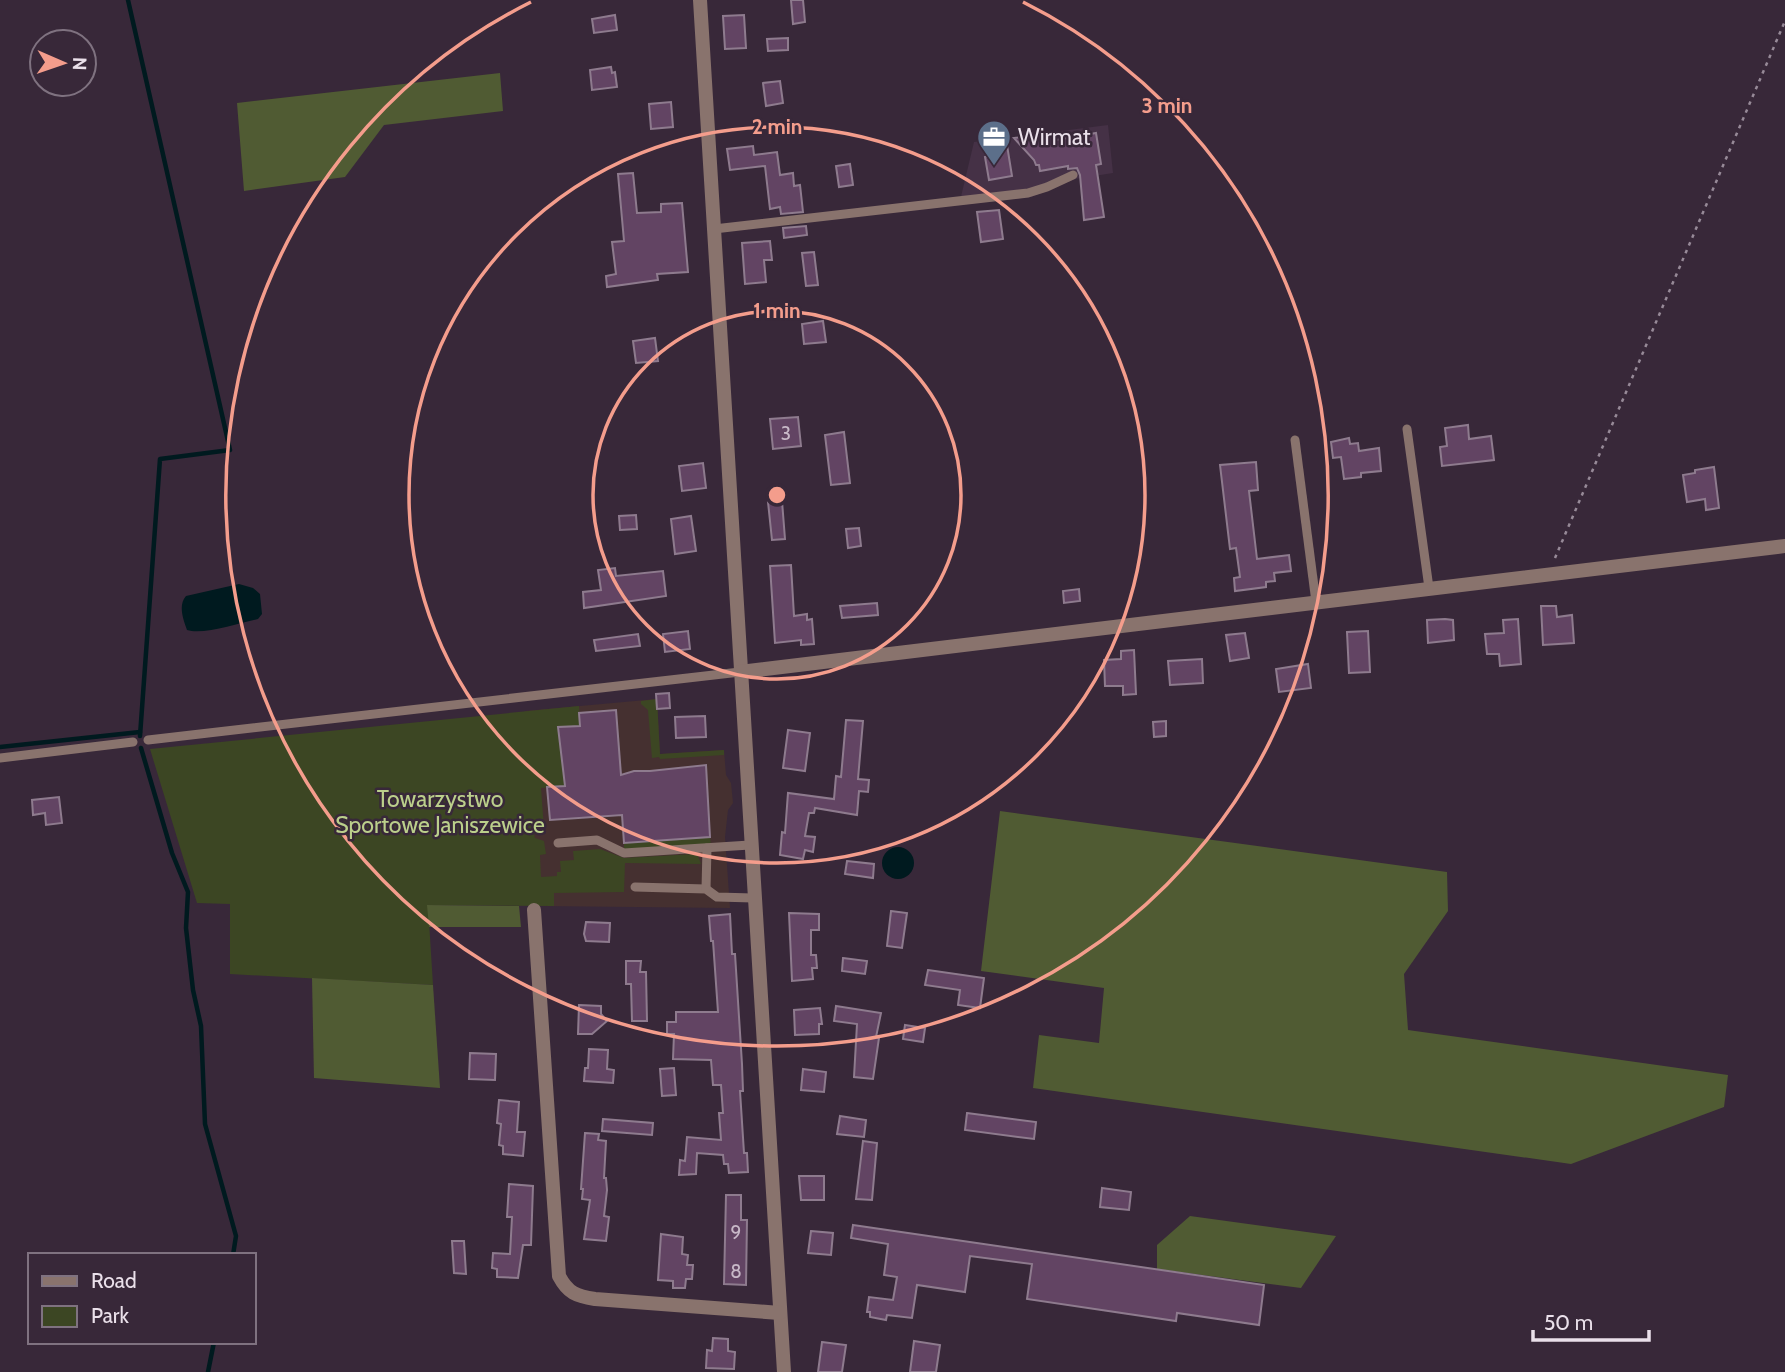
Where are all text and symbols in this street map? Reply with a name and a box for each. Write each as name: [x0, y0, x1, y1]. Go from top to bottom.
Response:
north arrow: [28, 28, 98, 98]
text: N: [68, 56, 91, 71]
text: 3 min: [1142, 93, 1192, 118]
text: 2 min: [752, 114, 802, 139]
office icon: Wirmat: [975, 118, 1013, 167]
place label: Wirmat: [1018, 123, 1091, 151]
text: 1 min: [753, 298, 801, 323]
house number: 3: [781, 422, 791, 445]
centre of rings: [765, 483, 789, 507]
park label: Towarzystwo Sportowe Janiszewice: [335, 785, 545, 839]
house number: 9: [731, 1221, 741, 1244]
legend: [28, 1253, 256, 1344]
house number: 8: [730, 1260, 742, 1283]
text: Road: [91, 1268, 137, 1293]
scale bar: [1533, 1298, 1648, 1342]
text: Park: [91, 1303, 129, 1328]
text: 50 m: [1544, 1310, 1593, 1335]

